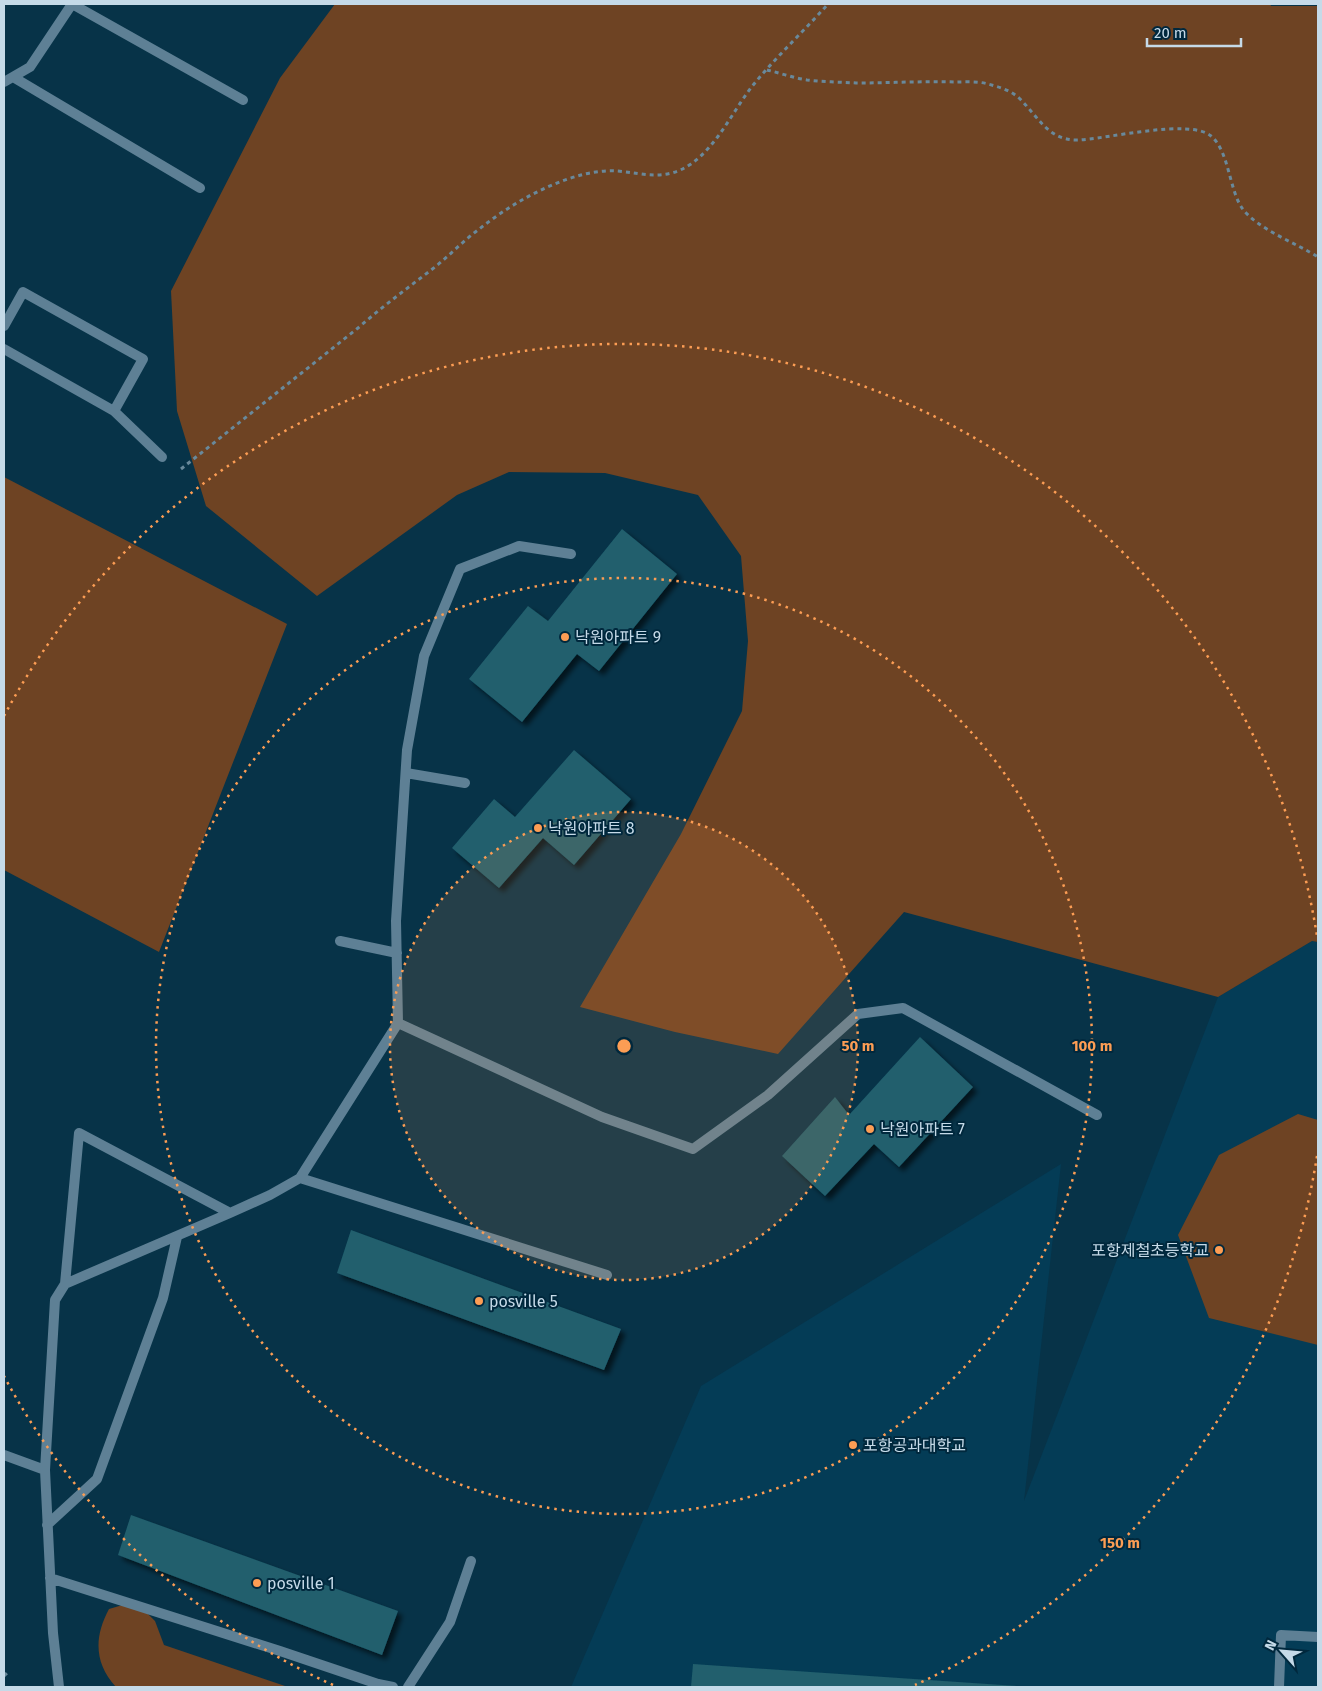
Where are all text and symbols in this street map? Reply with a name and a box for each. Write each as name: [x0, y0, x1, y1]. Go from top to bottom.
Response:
scale bar: [1147, 15, 1241, 47]
text: 20 m: [1154, 24, 1187, 42]
place label: 낙원아파트 9: [575, 628, 661, 647]
marker: 낙원아파트 9: [559, 631, 571, 643]
place label: 낙원아파트 8: [548, 819, 635, 838]
marker: 낙원아파트 8: [532, 822, 544, 834]
centre of rings: [615, 1037, 633, 1055]
text: 50 m: [841, 1037, 875, 1055]
text: 100 m: [1072, 1037, 1112, 1055]
place label: 낙원아파트 7: [880, 1120, 965, 1139]
marker: 낙원아파트 7: [864, 1123, 876, 1135]
place label: 포항제철초등학교: [1091, 1241, 1209, 1260]
marker: 포항제철초등학교: [1213, 1244, 1225, 1256]
place label: posville 5: [489, 1292, 558, 1311]
marker: posville 5: [473, 1295, 485, 1307]
place label: 포항공과대학교: [863, 1436, 966, 1455]
marker: 포항공과대학교: [847, 1439, 859, 1451]
text: 150 m: [1100, 1534, 1140, 1552]
place label: posville 1: [267, 1574, 335, 1593]
marker: posville 1: [251, 1577, 263, 1589]
north arrow: [1257, 1626, 1307, 1676]
text: N: [1261, 1637, 1281, 1653]

